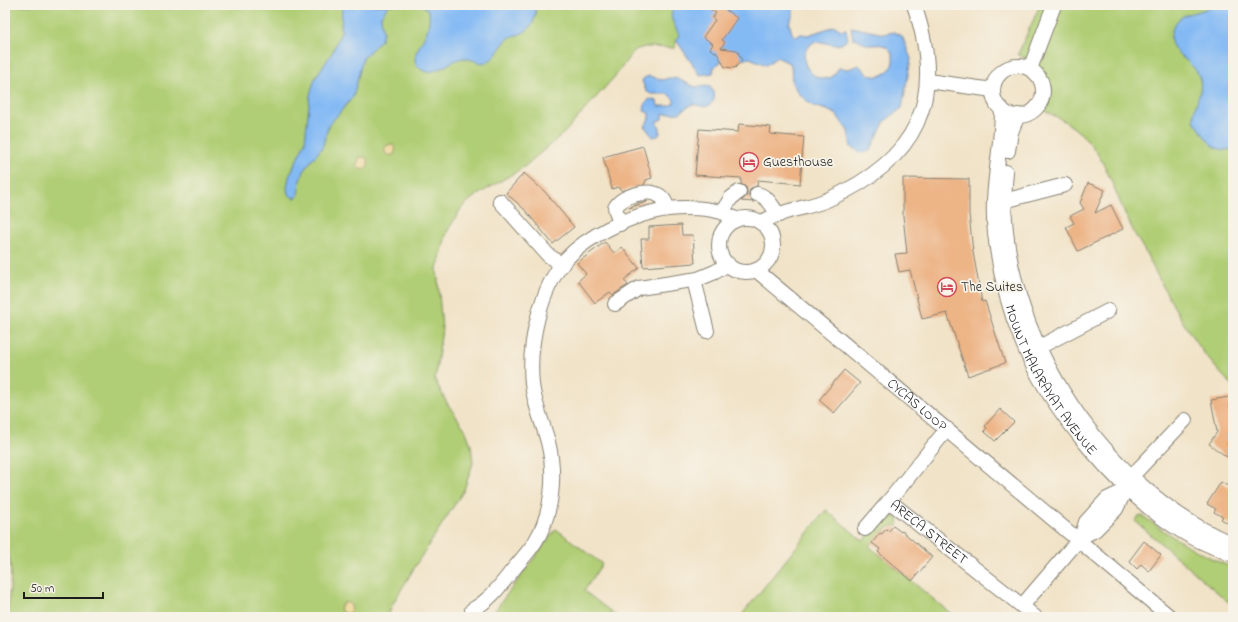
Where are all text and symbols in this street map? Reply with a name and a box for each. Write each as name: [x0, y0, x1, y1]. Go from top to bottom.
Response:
hotel icon: Guesthouse: [738, 151, 760, 173]
place label: Guesthouse: [763, 152, 834, 173]
hotel icon: The Suites: [936, 276, 958, 298]
place label: The Suites: [961, 277, 1023, 298]
street label: MOUNT MALARAYAT AVENUE: [999, 302, 1102, 460]
street label: CYCAS LOOP: [882, 373, 952, 437]
street label: ARECA STREET: [885, 495, 972, 570]
scale bar: [24, 574, 103, 600]
text: 50 m: [30, 580, 54, 598]

